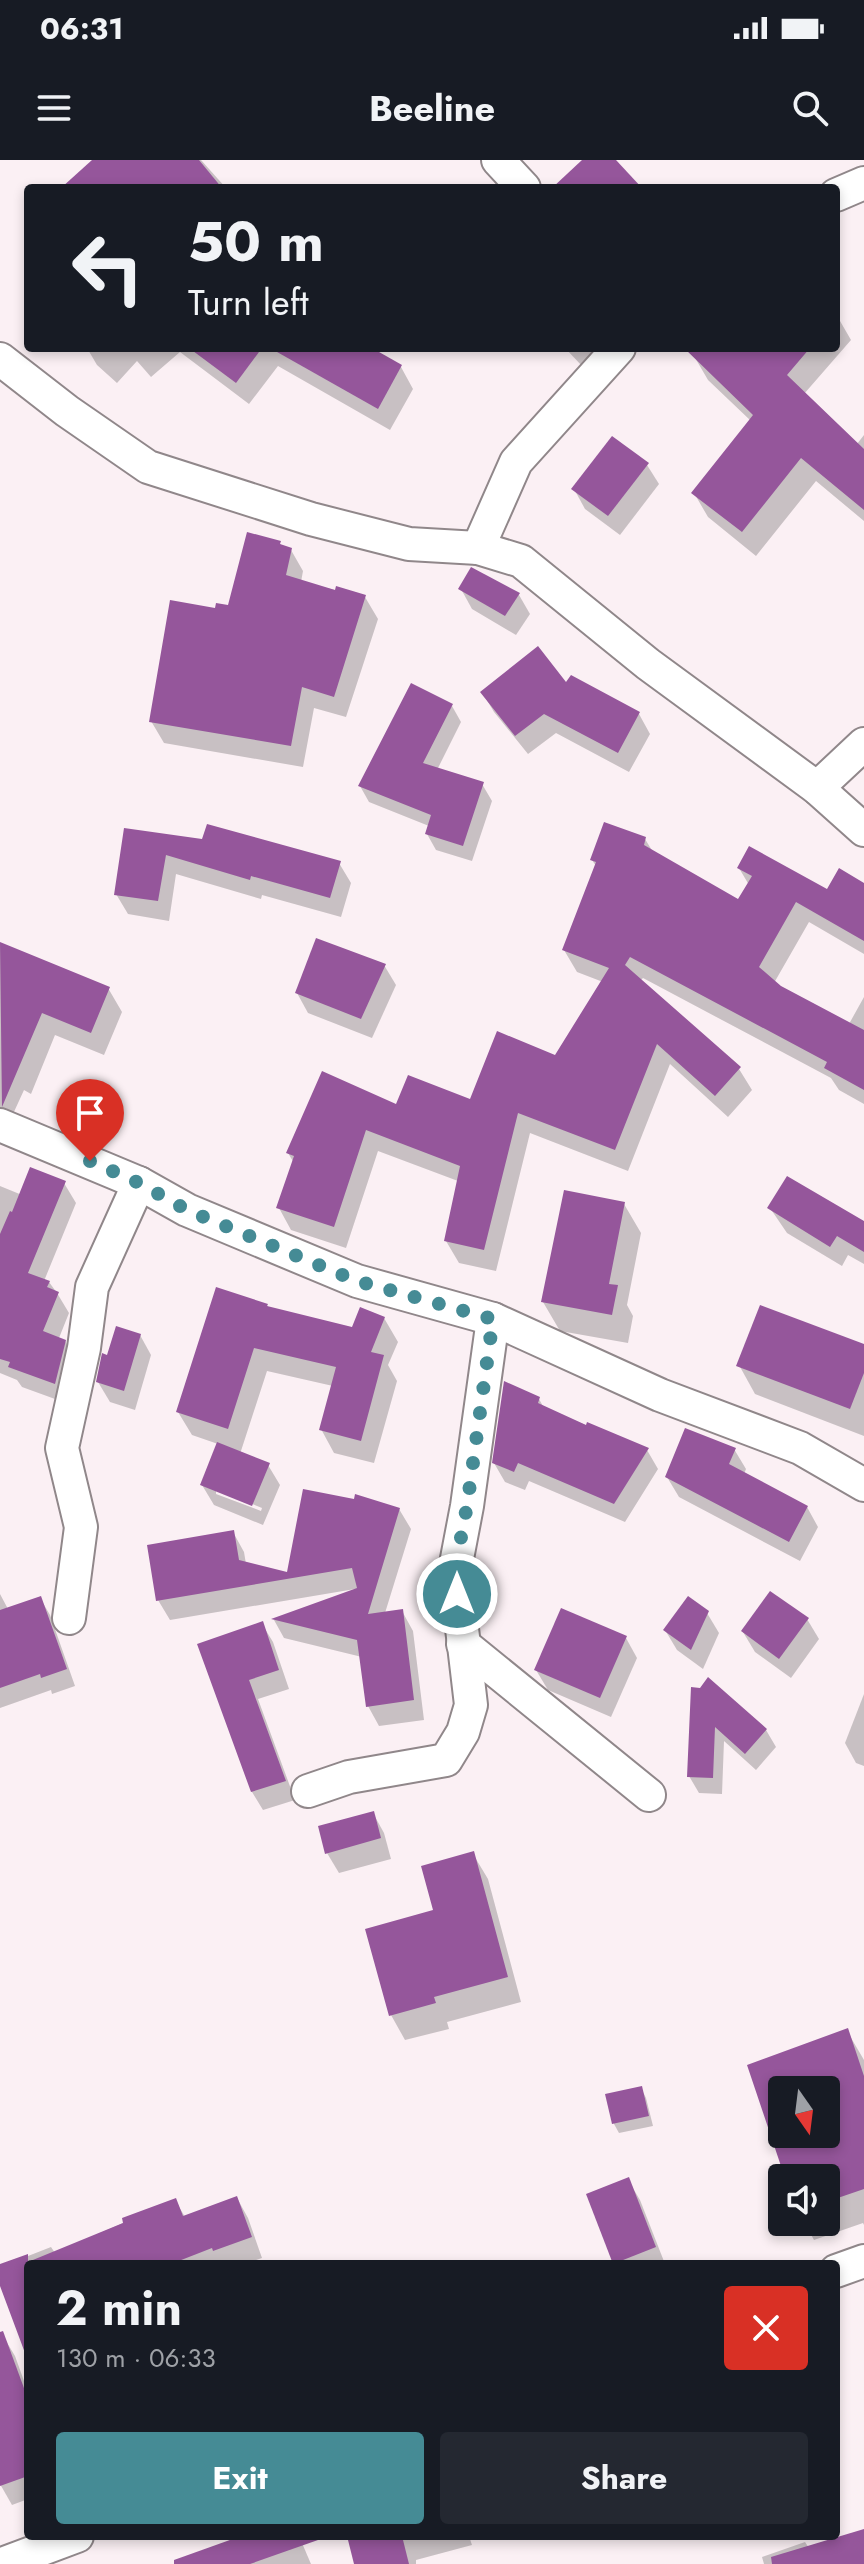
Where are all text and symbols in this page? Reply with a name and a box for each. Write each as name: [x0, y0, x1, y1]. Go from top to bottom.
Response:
text: 06:31: [40, 7, 124, 50]
text: Beeline: [369, 82, 495, 134]
icon: menu: [32, 86, 76, 130]
icon: search: [788, 86, 832, 130]
text: 50 m: [188, 201, 324, 282]
icon: left: [56, 216, 160, 320]
text: Turn left: [188, 276, 309, 328]
pin: [56, 1079, 124, 1161]
icon: arrive: [68, 1091, 112, 1135]
position arrow: [415, 1552, 499, 1636]
north arrow: [768, 2076, 840, 2148]
map controls: [768, 2076, 840, 2236]
button: sound: [768, 2164, 840, 2236]
text: 2 min: [56, 2274, 182, 2343]
button: close: [724, 2286, 808, 2370]
text: 130 m · 06:33: [56, 2339, 216, 2377]
button: Exit: [56, 2432, 424, 2524]
button: Share: [440, 2432, 808, 2524]

